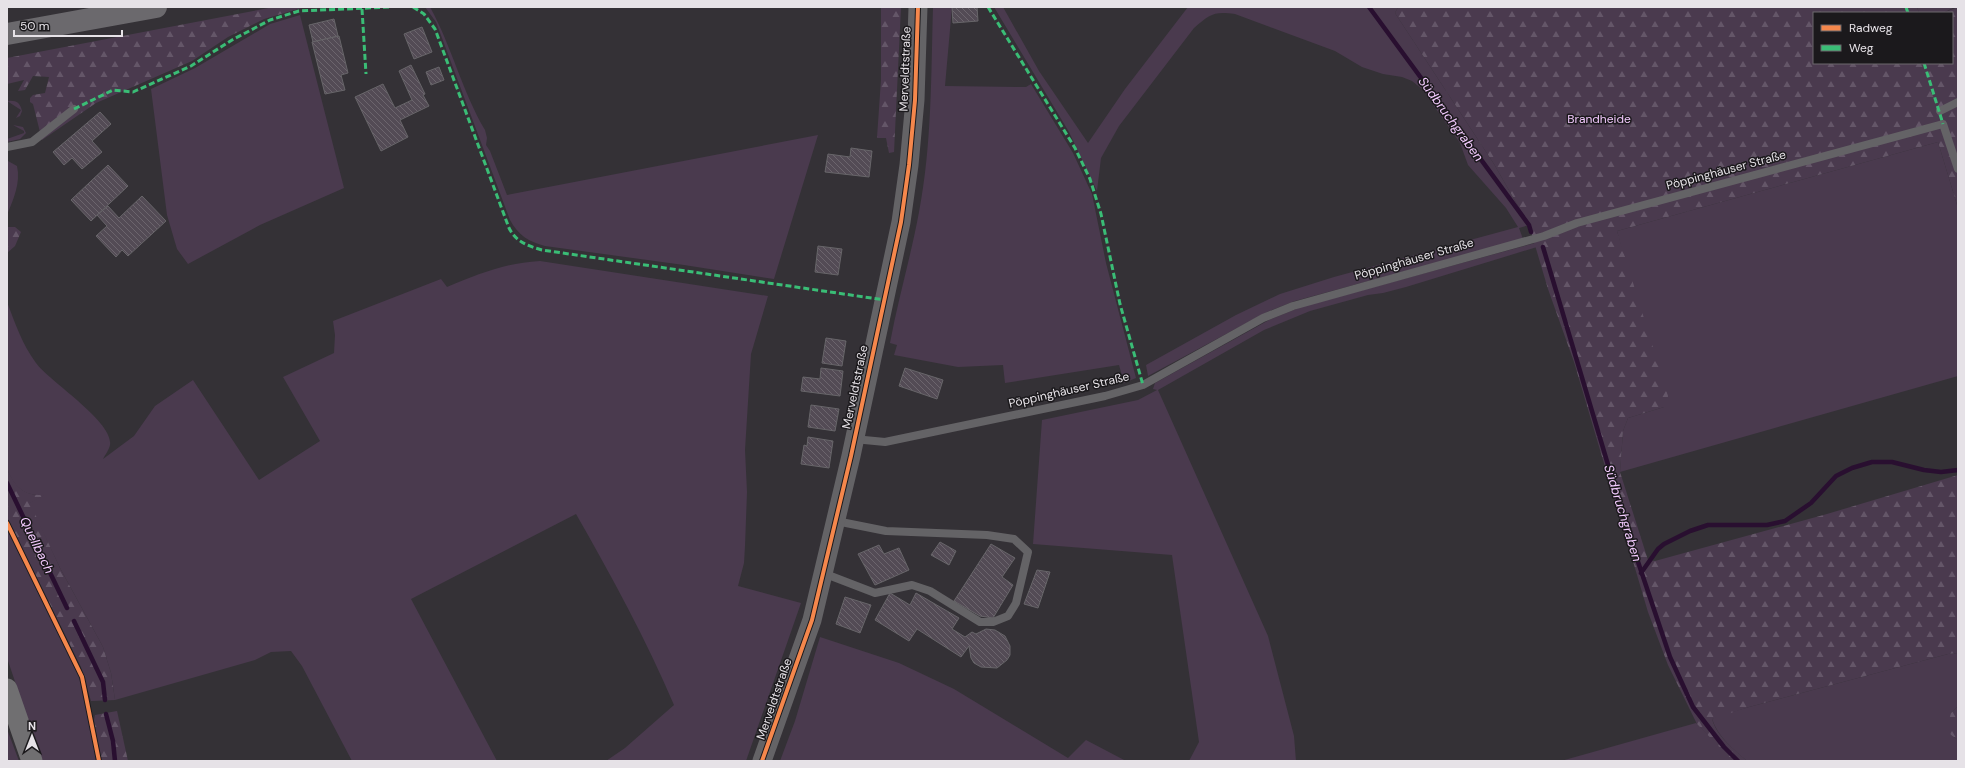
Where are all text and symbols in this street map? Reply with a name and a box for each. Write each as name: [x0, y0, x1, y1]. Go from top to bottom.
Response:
scale bar: [14, 12, 122, 38]
legend: [1813, 12, 1953, 64]
text: 50 m: [20, 18, 49, 34]
text: Radweg: [1849, 20, 1893, 36]
street label: Merveldtstraße: [896, 26, 914, 112]
text: Weg: [1849, 40, 1874, 56]
water label: Südbruchgraben: [1415, 73, 1487, 165]
park label: Brandheide: [1567, 111, 1631, 127]
street label: Pöppinghäuser Straße: [1664, 146, 1788, 194]
street label: Pöppinghäuser Straße: [1353, 234, 1476, 284]
street label: Merveldtstraße: [838, 344, 872, 430]
street label: Pöppinghäuser Straße: [1007, 368, 1131, 412]
water label: Südbruchgraben: [1600, 462, 1646, 564]
water label: Quellbach: [16, 514, 58, 576]
street label: Merveldtstraße: [753, 656, 795, 742]
north arrow: [12, 716, 52, 756]
text: N: [28, 719, 36, 733]

